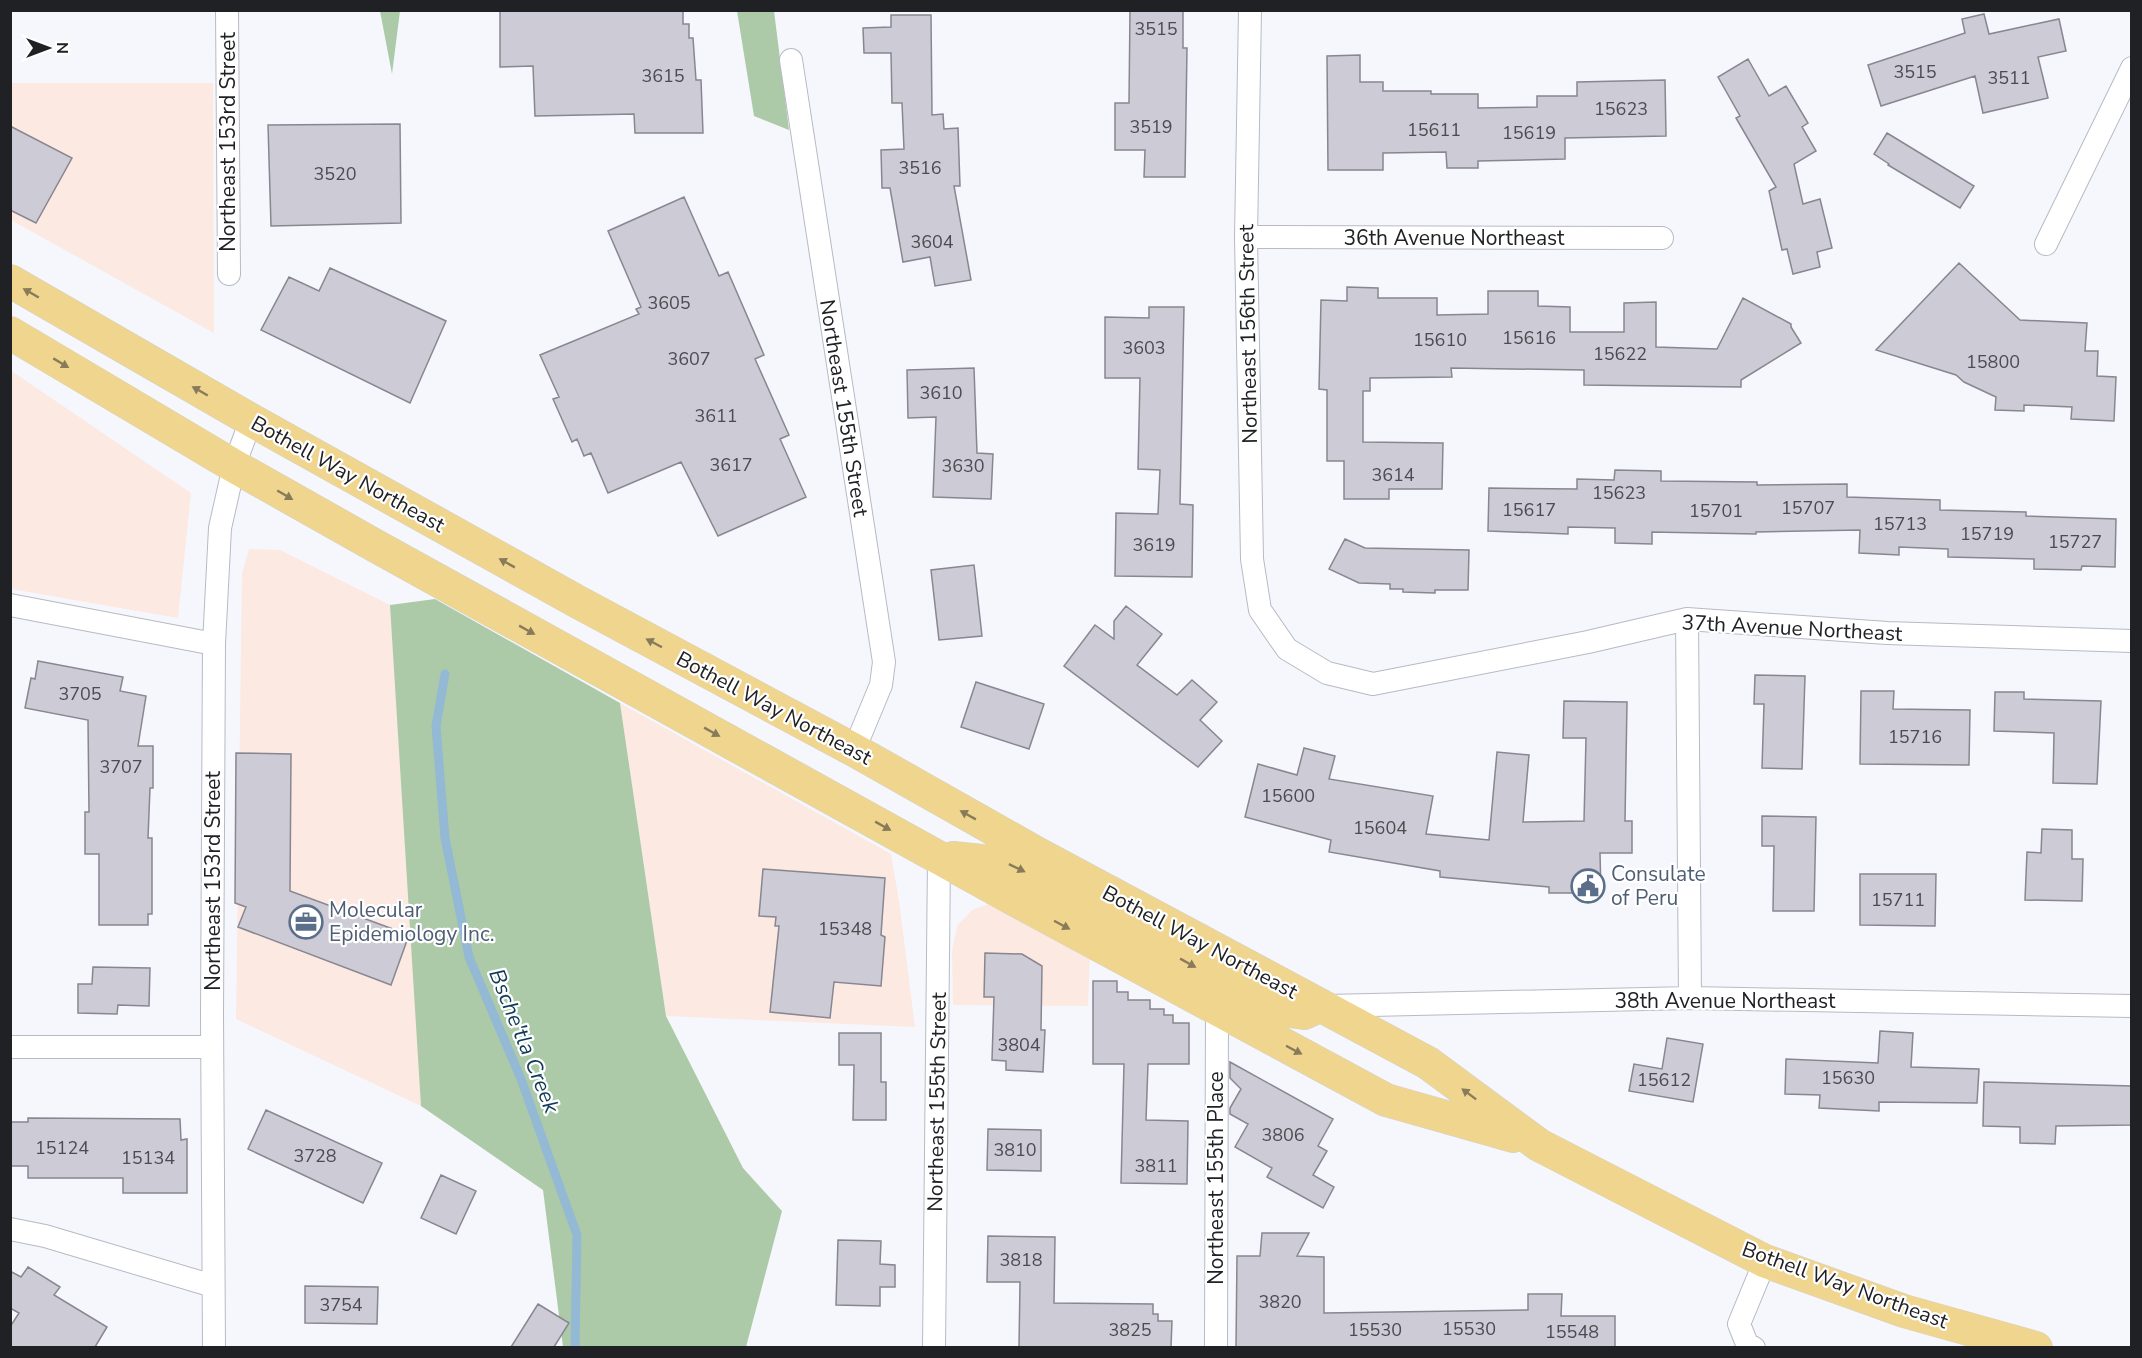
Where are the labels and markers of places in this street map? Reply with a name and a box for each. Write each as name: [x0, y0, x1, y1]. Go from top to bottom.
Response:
place label: Consulate of Peru: [1611, 860, 1706, 912]
public building icon: Consulate of Peru: [1570, 868, 1606, 904]
place label: Molecular Epidemiology Inc.: [329, 896, 495, 948]
office icon: Molecular Epidemiology Inc.: [288, 904, 324, 940]

